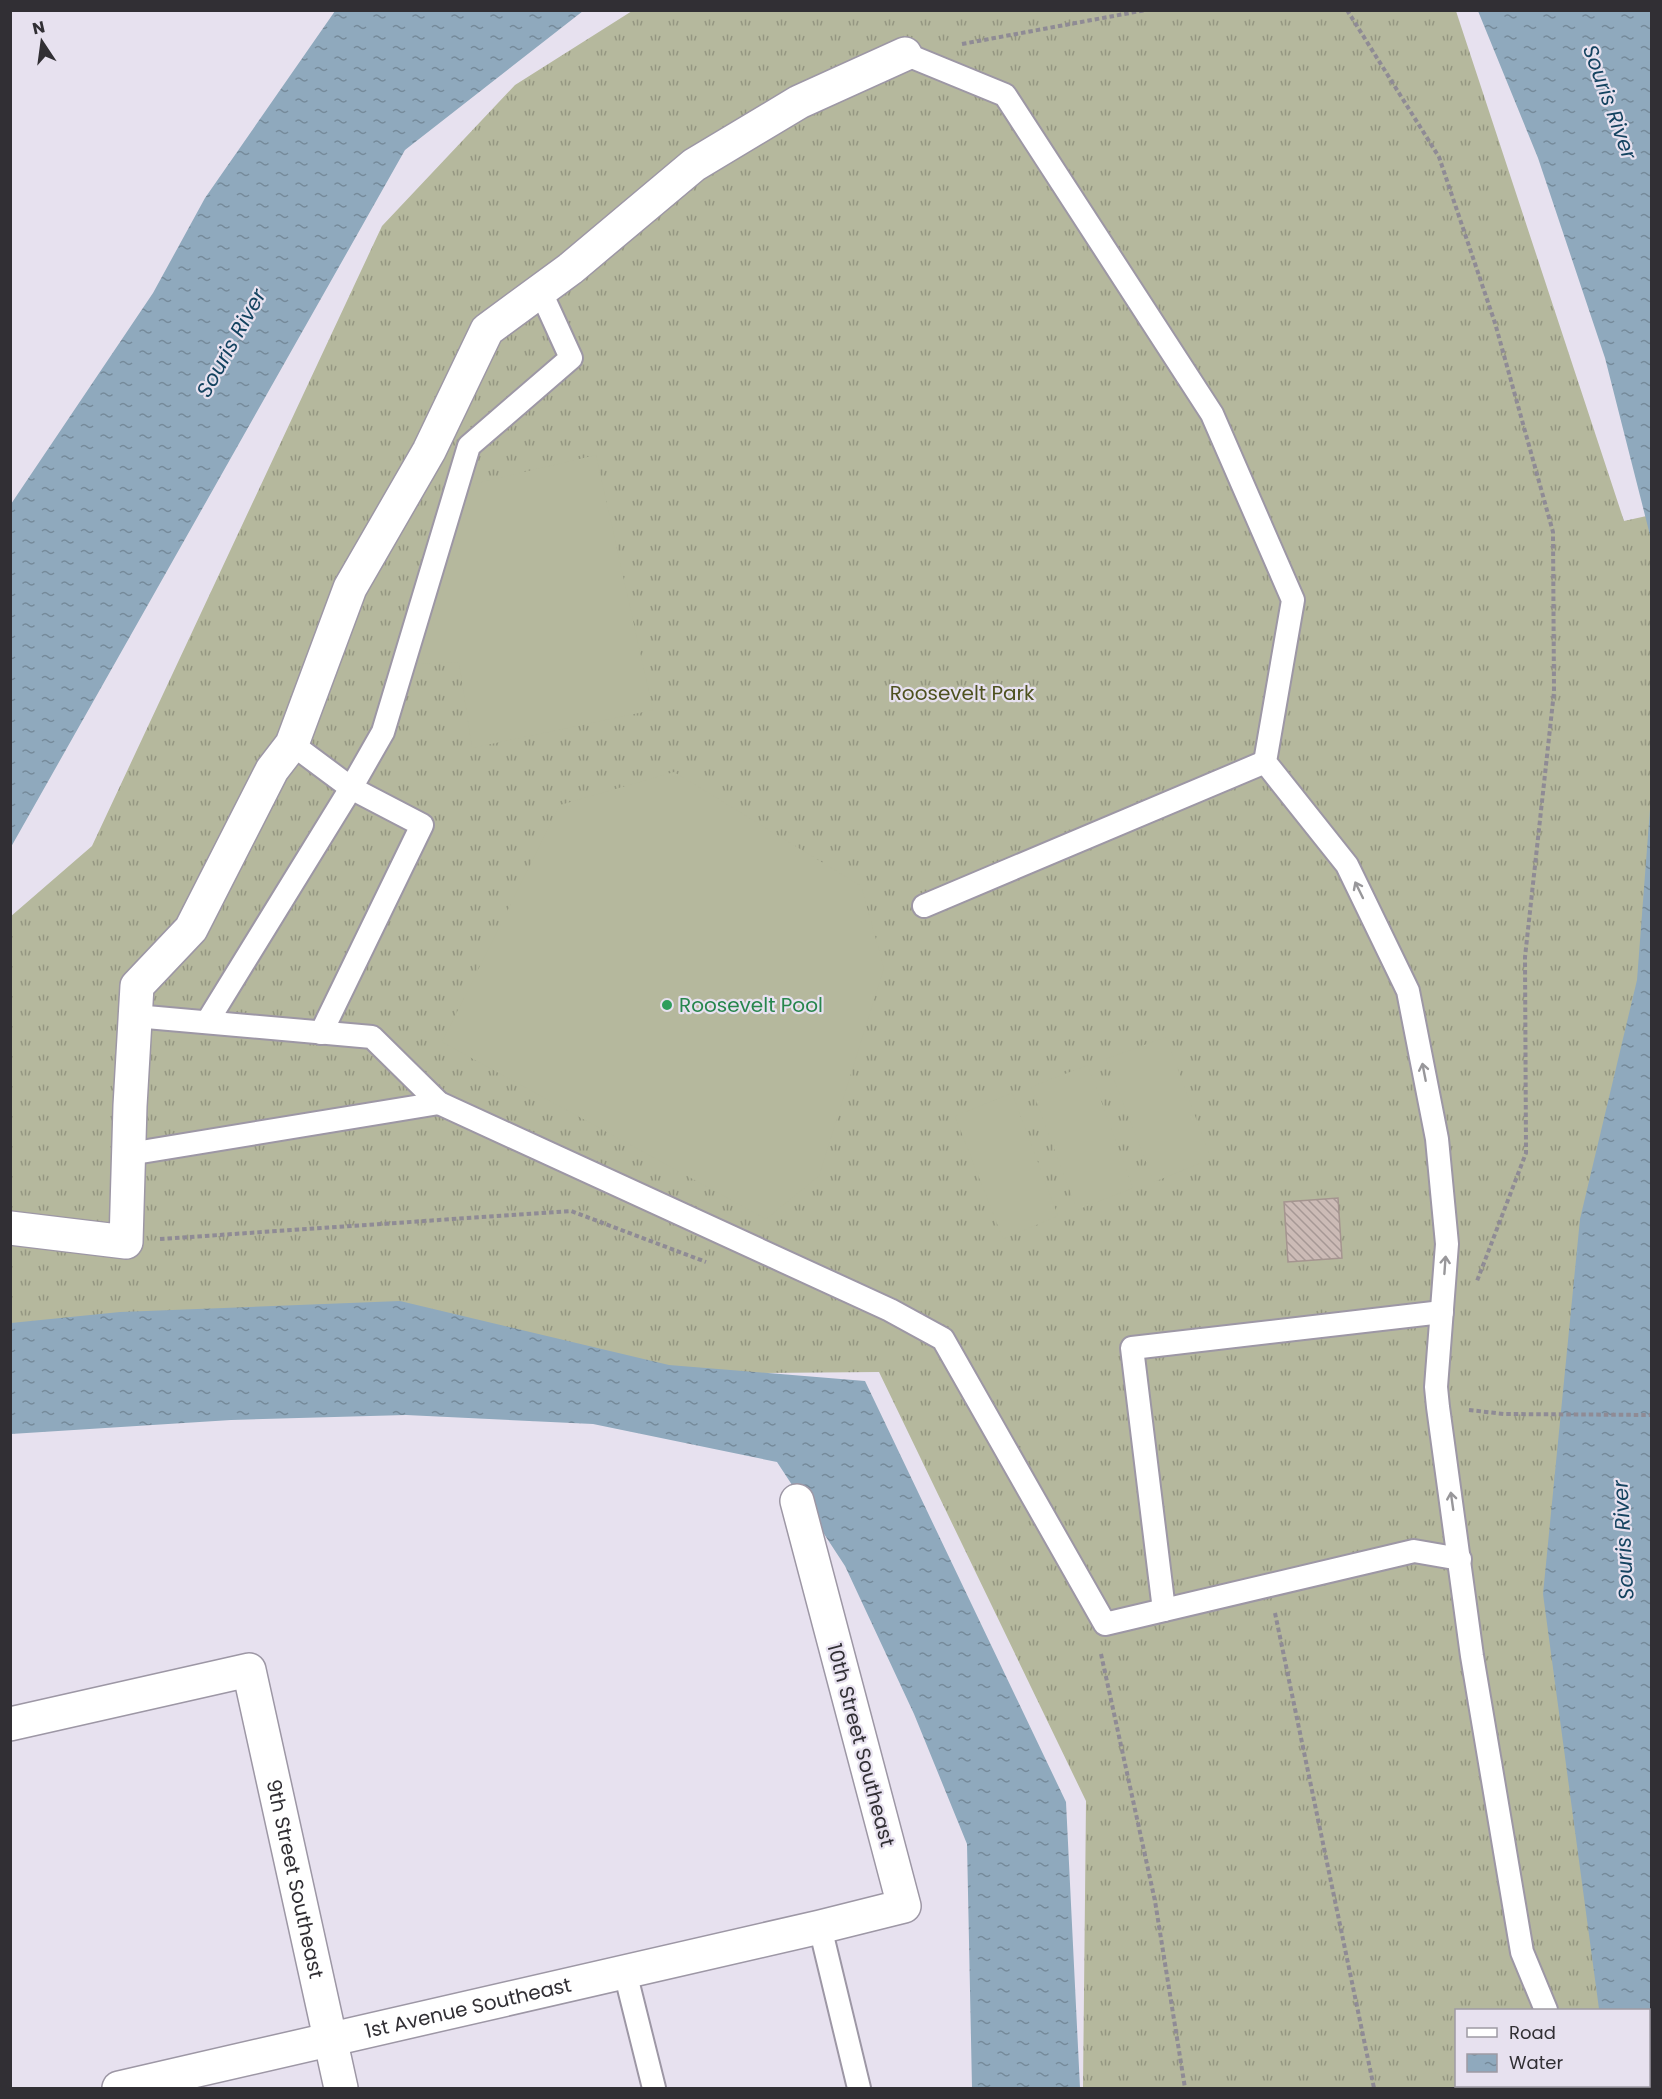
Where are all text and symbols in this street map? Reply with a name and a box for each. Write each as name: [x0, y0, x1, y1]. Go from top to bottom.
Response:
north arrow: [12, 12, 72, 72]
text: N: [30, 15, 47, 40]
water label: Souris River: [1576, 41, 1645, 164]
water label: Souris River: [189, 283, 273, 402]
park label: Roosevelt Park: [890, 679, 1035, 707]
one-way arrow: [1353, 881, 1365, 899]
place label: Roosevelt Pool: [679, 991, 823, 1019]
marker: Roosevelt Pool: [660, 998, 674, 1012]
one-way arrow: [1418, 1063, 1429, 1082]
one-way arrow: [1440, 1256, 1451, 1276]
water label: Souris River: [1605, 1478, 1641, 1601]
one-way arrow: [1446, 1491, 1457, 1511]
street label: 10th Street Southeast: [820, 1640, 902, 1850]
street label: 9th Street Southeast: [259, 1777, 330, 1981]
street label: 1st Avenue Southeast: [362, 1971, 574, 2045]
legend: [1455, 2009, 1650, 2087]
text: Road: [1509, 2020, 1556, 2045]
text: Water: [1509, 2050, 1563, 2075]

